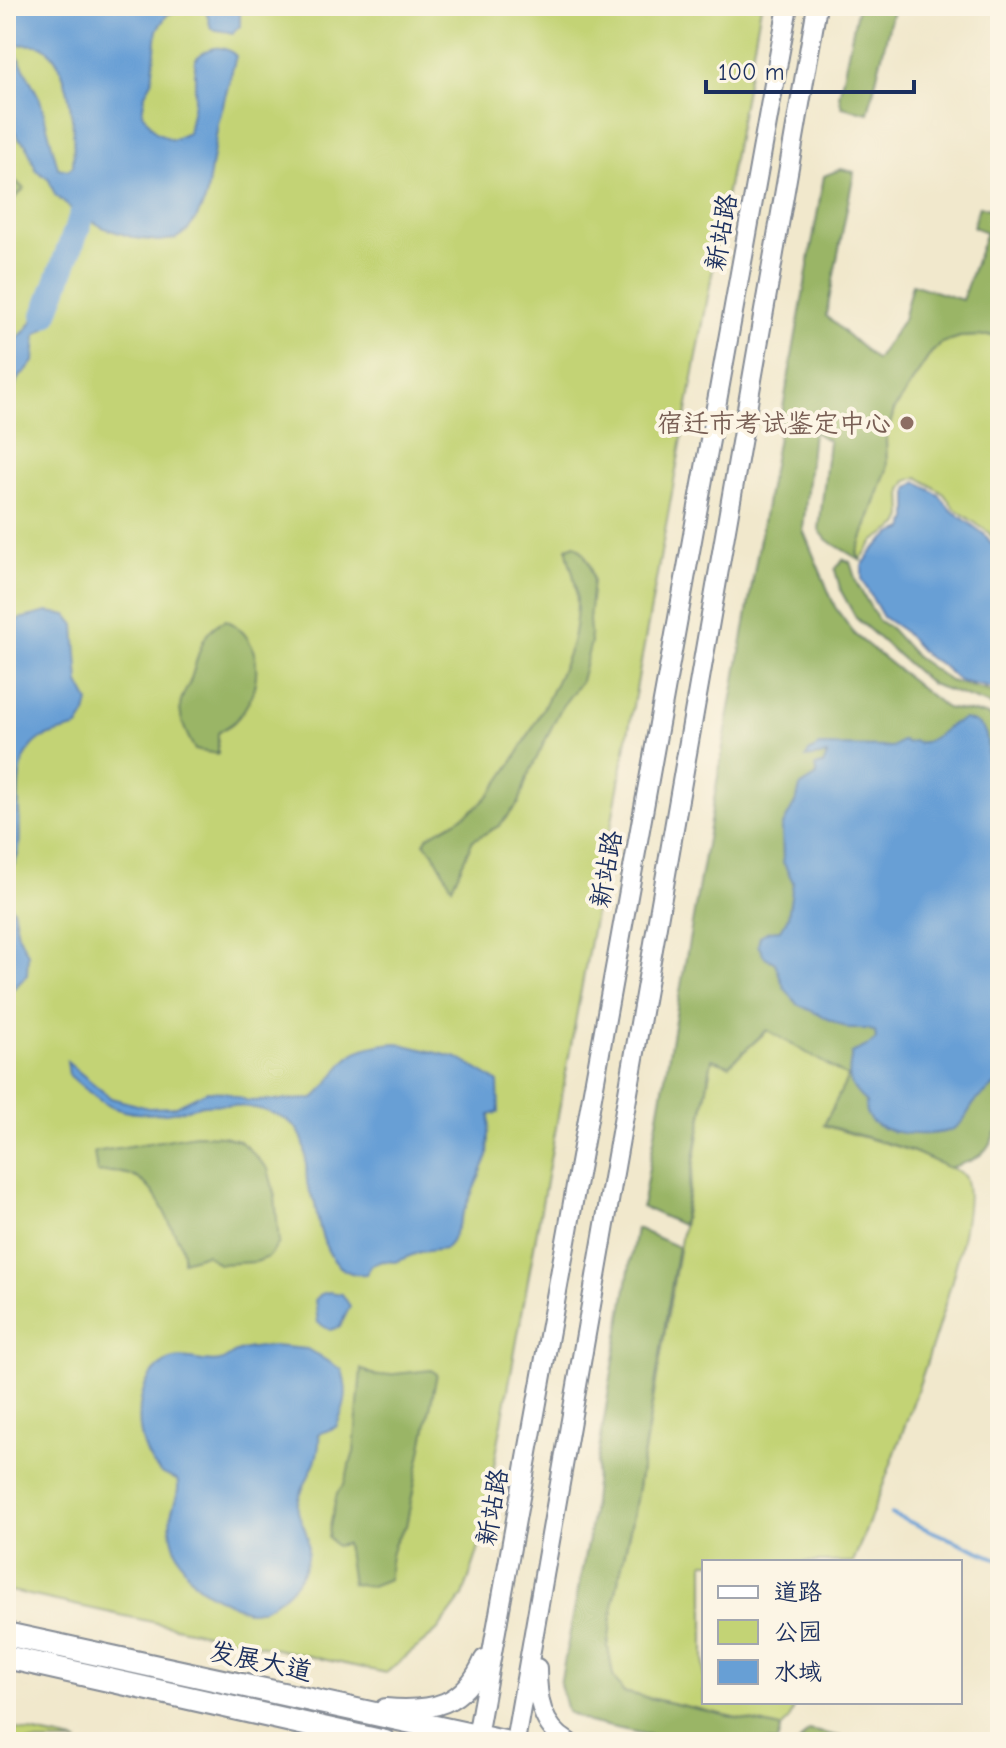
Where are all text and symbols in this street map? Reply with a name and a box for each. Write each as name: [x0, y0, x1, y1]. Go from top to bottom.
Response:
scale bar: [706, 44, 914, 94]
text: 100 m: [718, 58, 785, 86]
street label: 新站路: [700, 191, 744, 273]
place label: 宿迁市考试鉴定中心: [657, 409, 891, 439]
marker: 宿迁市考试鉴定中心: [898, 414, 916, 432]
street label: 新站路: [585, 828, 629, 910]
street label: 新站路: [471, 1466, 515, 1548]
legend: [702, 1560, 962, 1704]
text: 道路: [774, 1578, 822, 1606]
text: 公园: [774, 1618, 822, 1646]
street label: 发展大道: [207, 1636, 315, 1687]
text: 水域: [774, 1658, 822, 1686]

